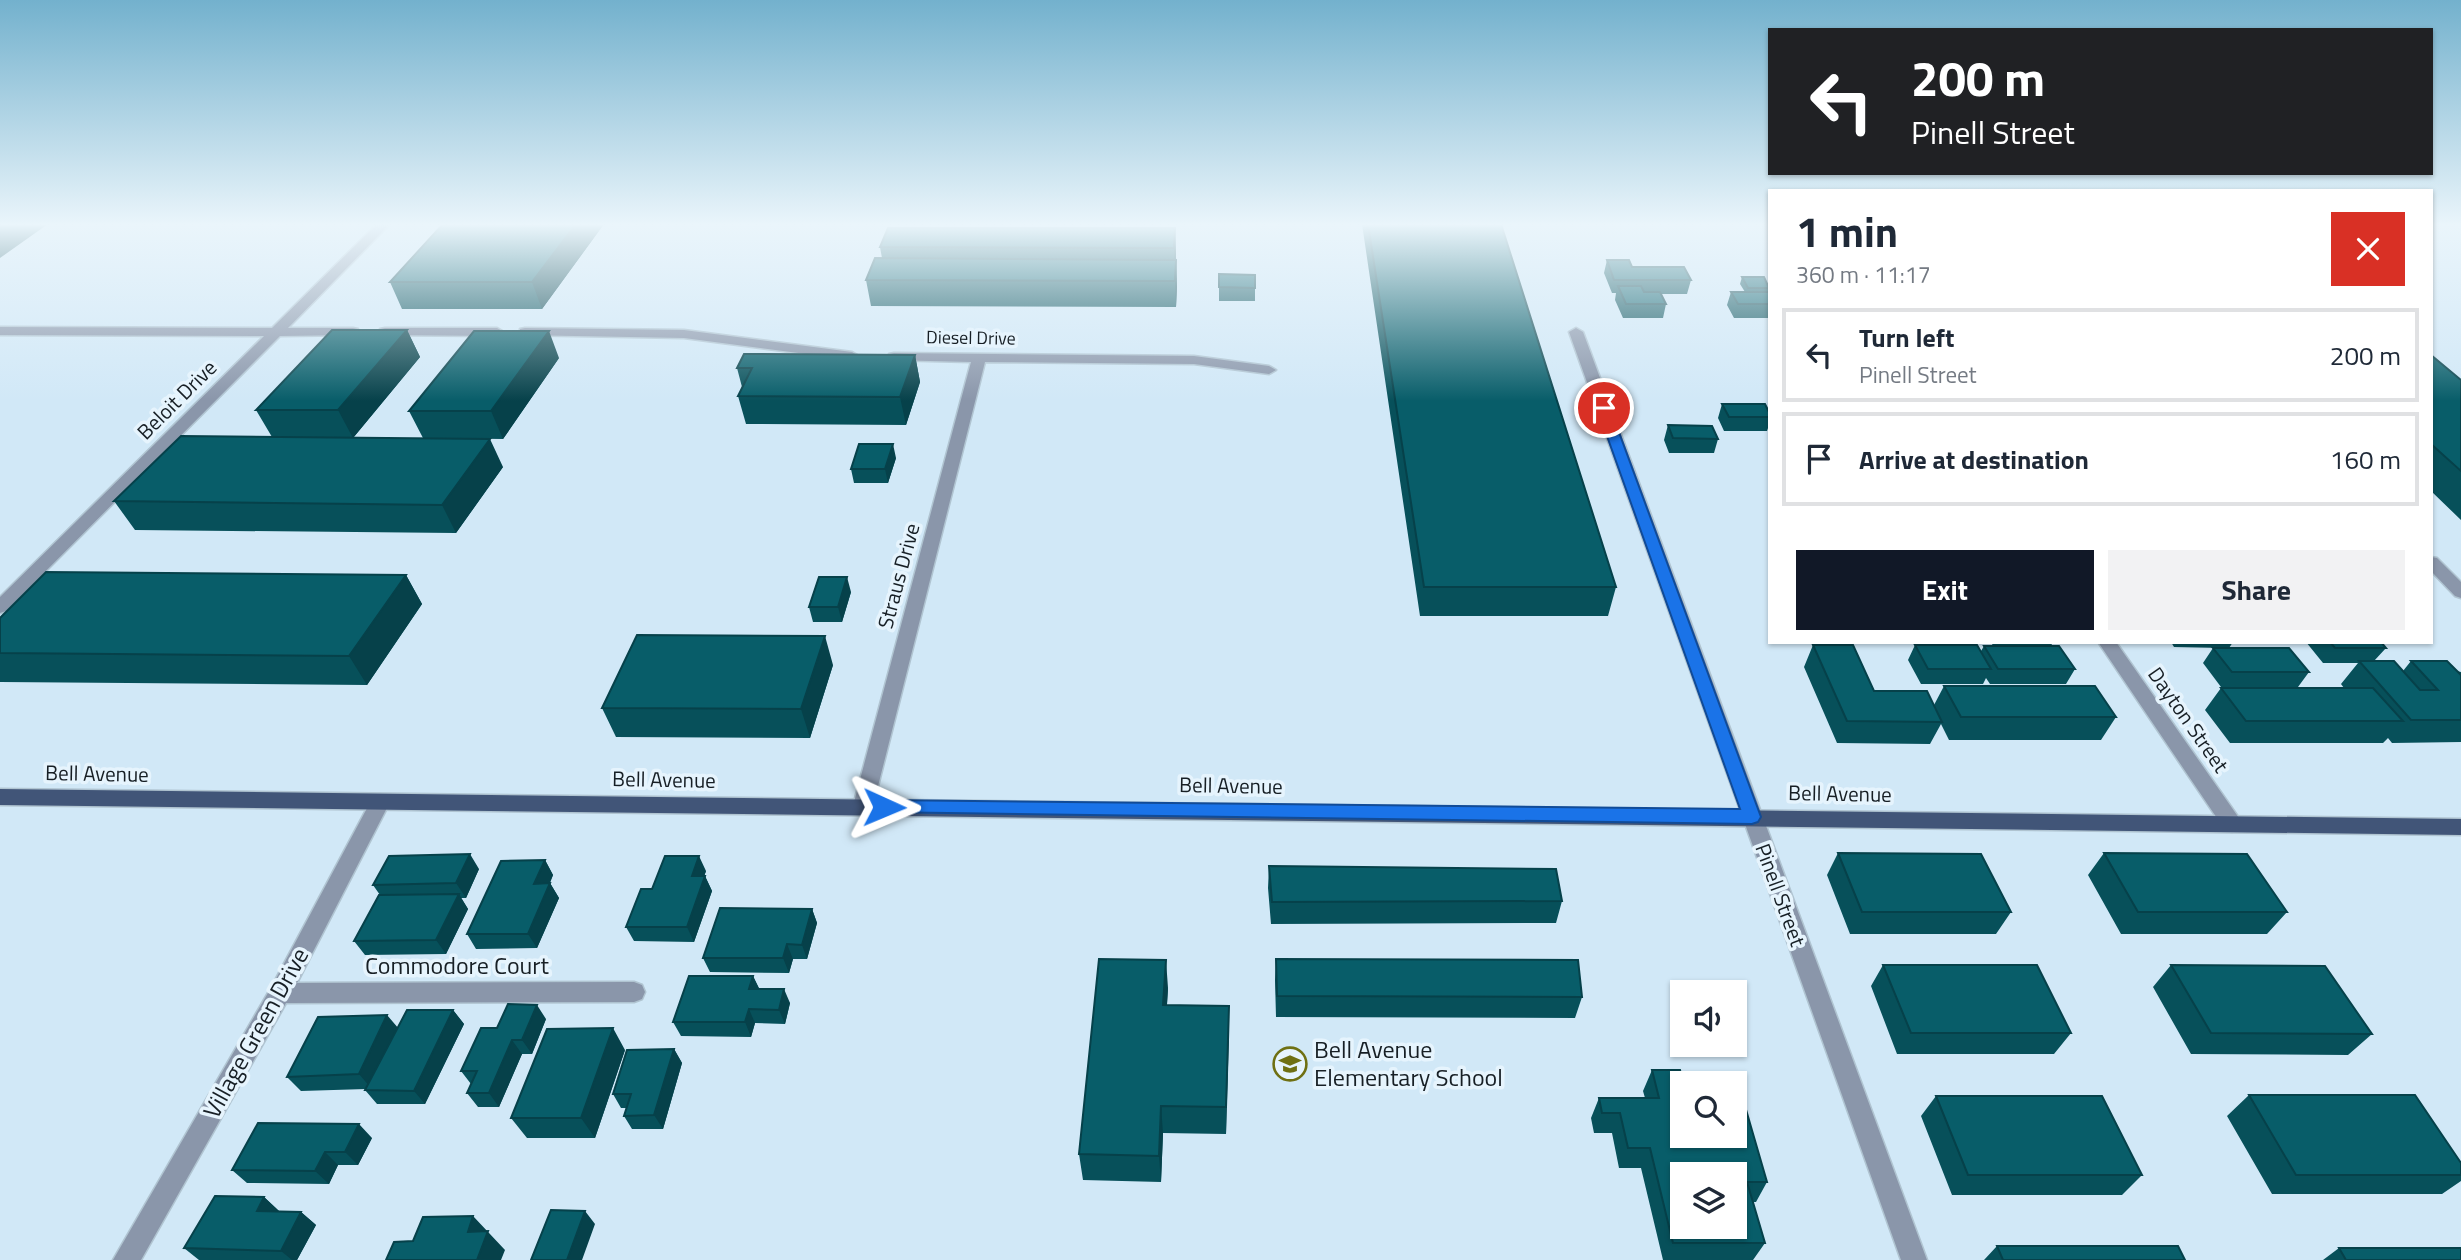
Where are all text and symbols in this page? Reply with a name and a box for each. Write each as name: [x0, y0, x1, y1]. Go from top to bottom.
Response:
text: 200 m: [1911, 40, 2045, 115]
icon: left: [1796, 56, 1887, 147]
text: Pinell Street: [1911, 108, 2075, 156]
text: 1 min: [1796, 199, 1898, 263]
button: close: [2331, 212, 2405, 286]
text: 360 m · 11:17: [1796, 257, 1931, 292]
text: Turn left: [1859, 318, 1954, 357]
street label: Diesel Drive: [926, 323, 1016, 352]
icon: left: [1800, 336, 1838, 374]
text: 200 m: [2330, 336, 2401, 375]
street label: Beloit Drive: [129, 352, 224, 447]
text: Pinell Street: [1859, 357, 1977, 392]
pin: [1574, 378, 1634, 438]
icon: arrive: [1585, 389, 1623, 427]
icon: arrive: [1800, 440, 1838, 478]
text: Arrive at destination: [1859, 440, 2089, 479]
text: 160 m: [2330, 440, 2401, 479]
street label: Straus Drive: [869, 520, 927, 632]
button: Exit: [1796, 550, 2094, 630]
button: Share: [2108, 550, 2405, 630]
street label: Dayton Street: [2141, 660, 2237, 779]
street label: Bell Avenue: [45, 756, 149, 790]
street label: Bell Avenue: [612, 762, 716, 796]
street label: Bell Avenue: [1179, 768, 1283, 802]
position arrow: [847, 770, 921, 844]
street label: Bell Avenue: [1788, 776, 1892, 810]
street label: Pinell Street: [1748, 839, 1815, 951]
street label: Village Green Drive: [193, 941, 317, 1124]
street label: Commodore Court: [365, 947, 550, 983]
map controls: [1670, 980, 1747, 1239]
button: sound: [1670, 980, 1747, 1057]
place label: Bell Avenue Elementary School: [1314, 1031, 1503, 1095]
school or university icon: Bell Avenue Elementary School: [1271, 1045, 1309, 1083]
button: search: [1670, 1071, 1747, 1148]
button: layers: [1670, 1162, 1747, 1239]

